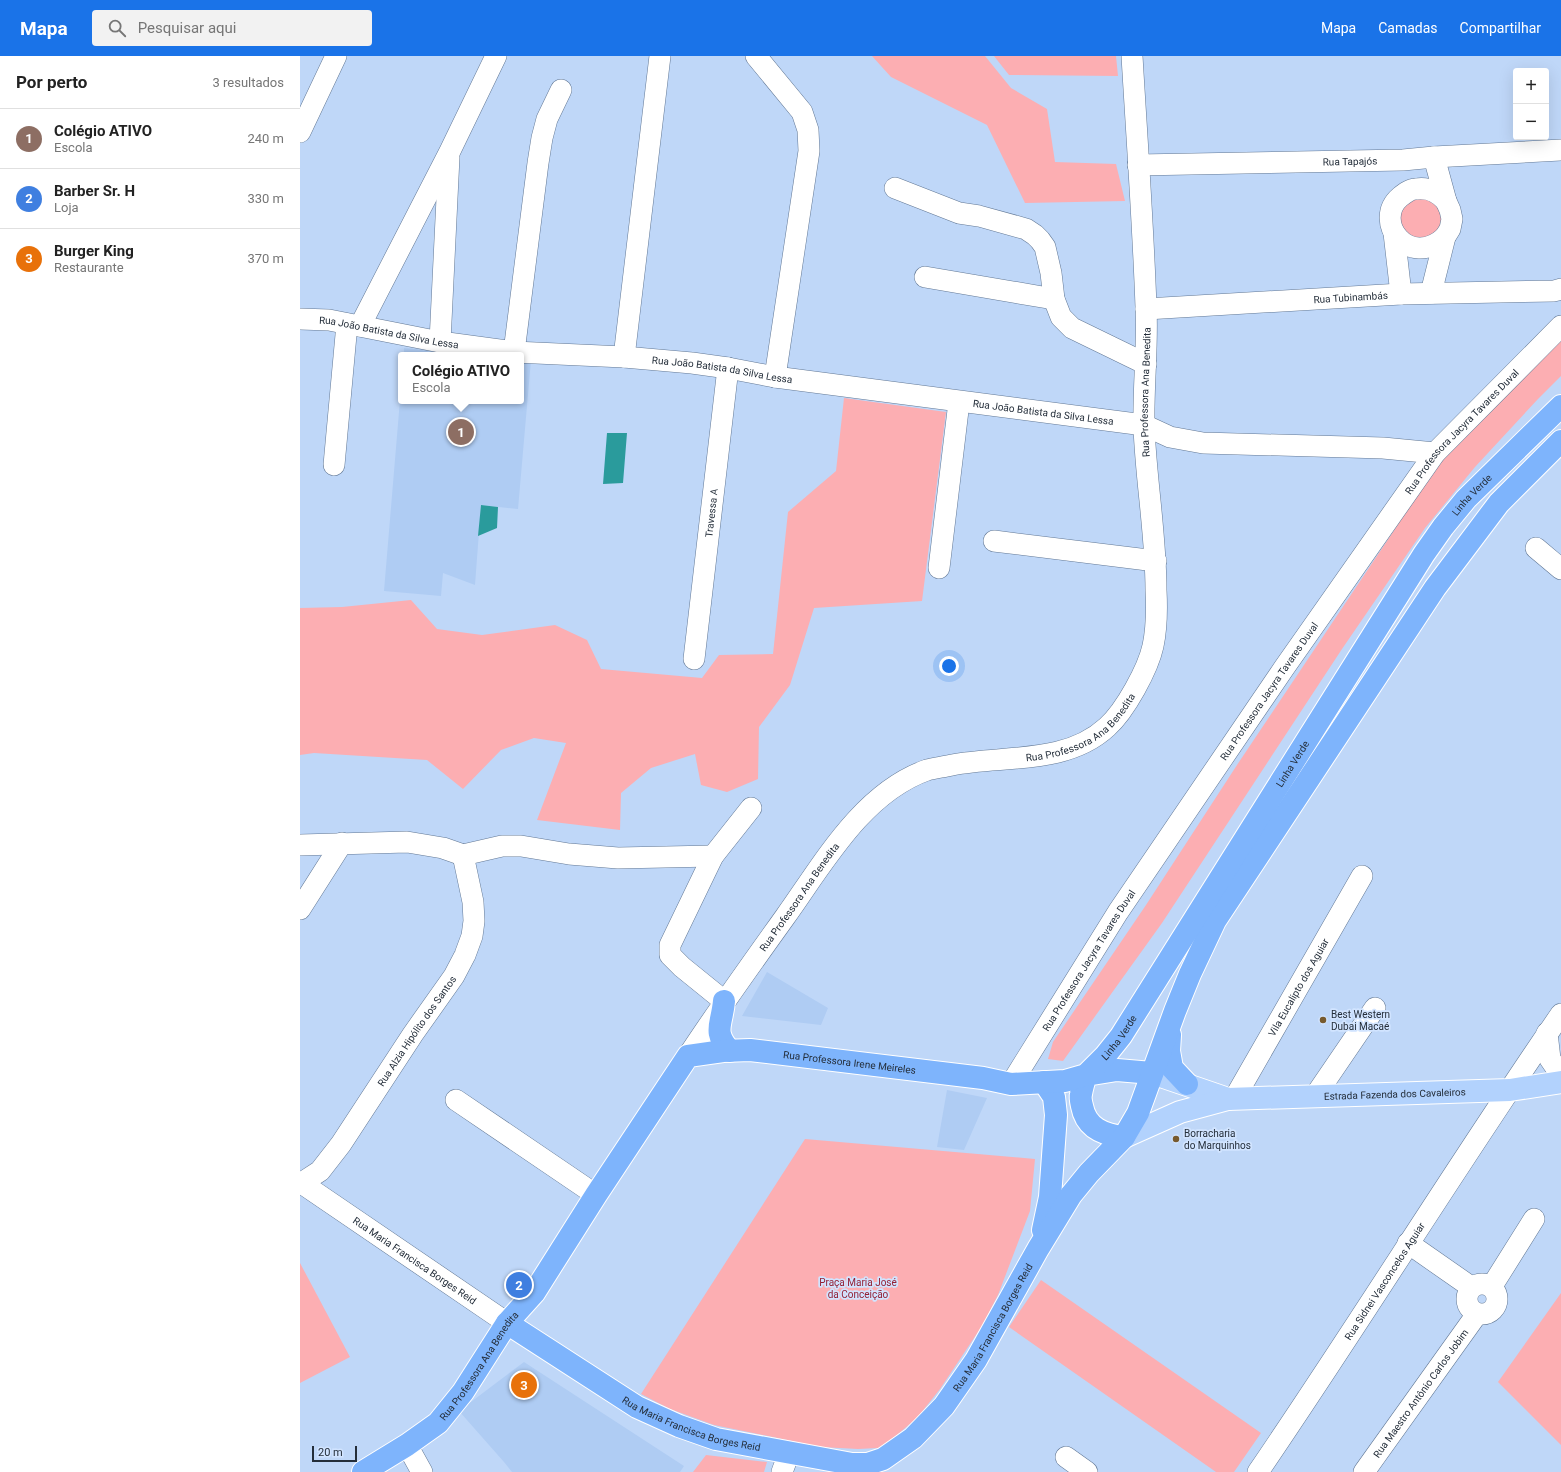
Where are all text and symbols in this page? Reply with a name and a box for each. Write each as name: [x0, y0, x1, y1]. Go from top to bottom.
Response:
search box: [92, 10, 372, 46]
text: Mapa: [20, 17, 68, 40]
icon: search: [106, 17, 128, 39]
text: Pesquisar aqui: [138, 19, 236, 37]
text: Mapa: [1321, 20, 1356, 36]
text: Camadas: [1378, 20, 1438, 36]
text: Compartilhar: [1460, 20, 1541, 36]
map controls: [1513, 68, 1549, 140]
button: +: [1513, 68, 1549, 104]
text: Por perto: [16, 72, 87, 92]
text: 3 resultados: [212, 75, 284, 90]
button: −: [1513, 104, 1549, 140]
text: Colégio ATIVO: [54, 122, 152, 140]
text: 1: [25, 131, 33, 146]
text: 240 m: [247, 131, 284, 146]
text: Escola: [54, 140, 93, 155]
street label: Rua Tapajós: [1323, 155, 1377, 167]
text: Barber Sr. H: [54, 182, 135, 200]
text: 2: [25, 191, 33, 206]
text: 330 m: [247, 191, 284, 206]
text: Loja: [54, 200, 79, 215]
text: Burger King: [54, 242, 134, 260]
text: 3: [25, 251, 33, 266]
text: 370 m: [247, 251, 284, 266]
text: Restaurante: [54, 260, 124, 275]
street label: Rua Tubinambás: [1313, 289, 1388, 305]
street label: Rua João Batista da Silva Lessa: [319, 314, 459, 350]
street label: Rua Professora Ana Benedita: [1138, 327, 1152, 458]
popup: [398, 352, 524, 404]
street label: Rua João Batista da Silva Lessa: [651, 354, 793, 385]
text: Colégio ATIVO: [412, 362, 510, 380]
street label: Rua Professora Jacyra Tavares Duval: [1402, 367, 1521, 496]
text: Escola: [412, 380, 451, 395]
street label: Rua João Batista da Silva Lessa: [972, 397, 1114, 427]
pin: 1: [448, 417, 474, 447]
street label: Linha Verde: [1450, 472, 1494, 517]
street label: Travessa A: [703, 488, 719, 538]
street label: Rua Professora Jacyra Tavares Duval: [1218, 620, 1320, 762]
your location: [939, 656, 959, 676]
street label: Rua Professora Ana Benedita: [1025, 691, 1137, 763]
street label: Linha Verde: [1274, 739, 1311, 789]
street label: Rua Professora Ana Benedita: [757, 841, 841, 953]
street label: Rua Professora Jacyra Tavares Duval: [1040, 888, 1137, 1033]
street label: Vila Eucalipto dos Aguiar: [1266, 936, 1331, 1038]
street label: Rua Alzia Hipólito dos Santos: [375, 974, 458, 1088]
place label: Best Western Dubai Macaé: [1331, 1009, 1390, 1032]
street label: Linha Verde: [1099, 1013, 1138, 1062]
marker: Best Western Dubai Macaé: [1318, 1015, 1328, 1025]
street label: Rua Professora Irene Meireles: [783, 1049, 917, 1075]
street label: Estrada Fazenda dos Cavaleiros: [1324, 1086, 1466, 1101]
place label: Borracharia do Marquinhos: [1184, 1128, 1251, 1151]
marker: Borracharia do Marquinhos: [1171, 1134, 1181, 1144]
street label: Rua Maria Francisca Borges Reid: [351, 1214, 479, 1306]
street label: Rua Sidnei Vasconcelos Aguiar: [1342, 1220, 1427, 1342]
street label: Rua Maria Francisca Borges Reid: [951, 1261, 1034, 1393]
pin: 2: [506, 1270, 532, 1300]
park label: Praça Maria José da Conceição: [819, 1277, 897, 1300]
street label: Rua Professora Ana Benedita: [437, 1309, 520, 1422]
street label: Rua Maestro Antônio Carlos Jobim: [1371, 1327, 1470, 1460]
pin: 3: [511, 1370, 537, 1400]
street label: Rua Maria Francisca Borges Reid: [621, 1394, 761, 1453]
scale bar: [312, 1444, 357, 1463]
text: 20 m: [318, 1446, 343, 1459]

